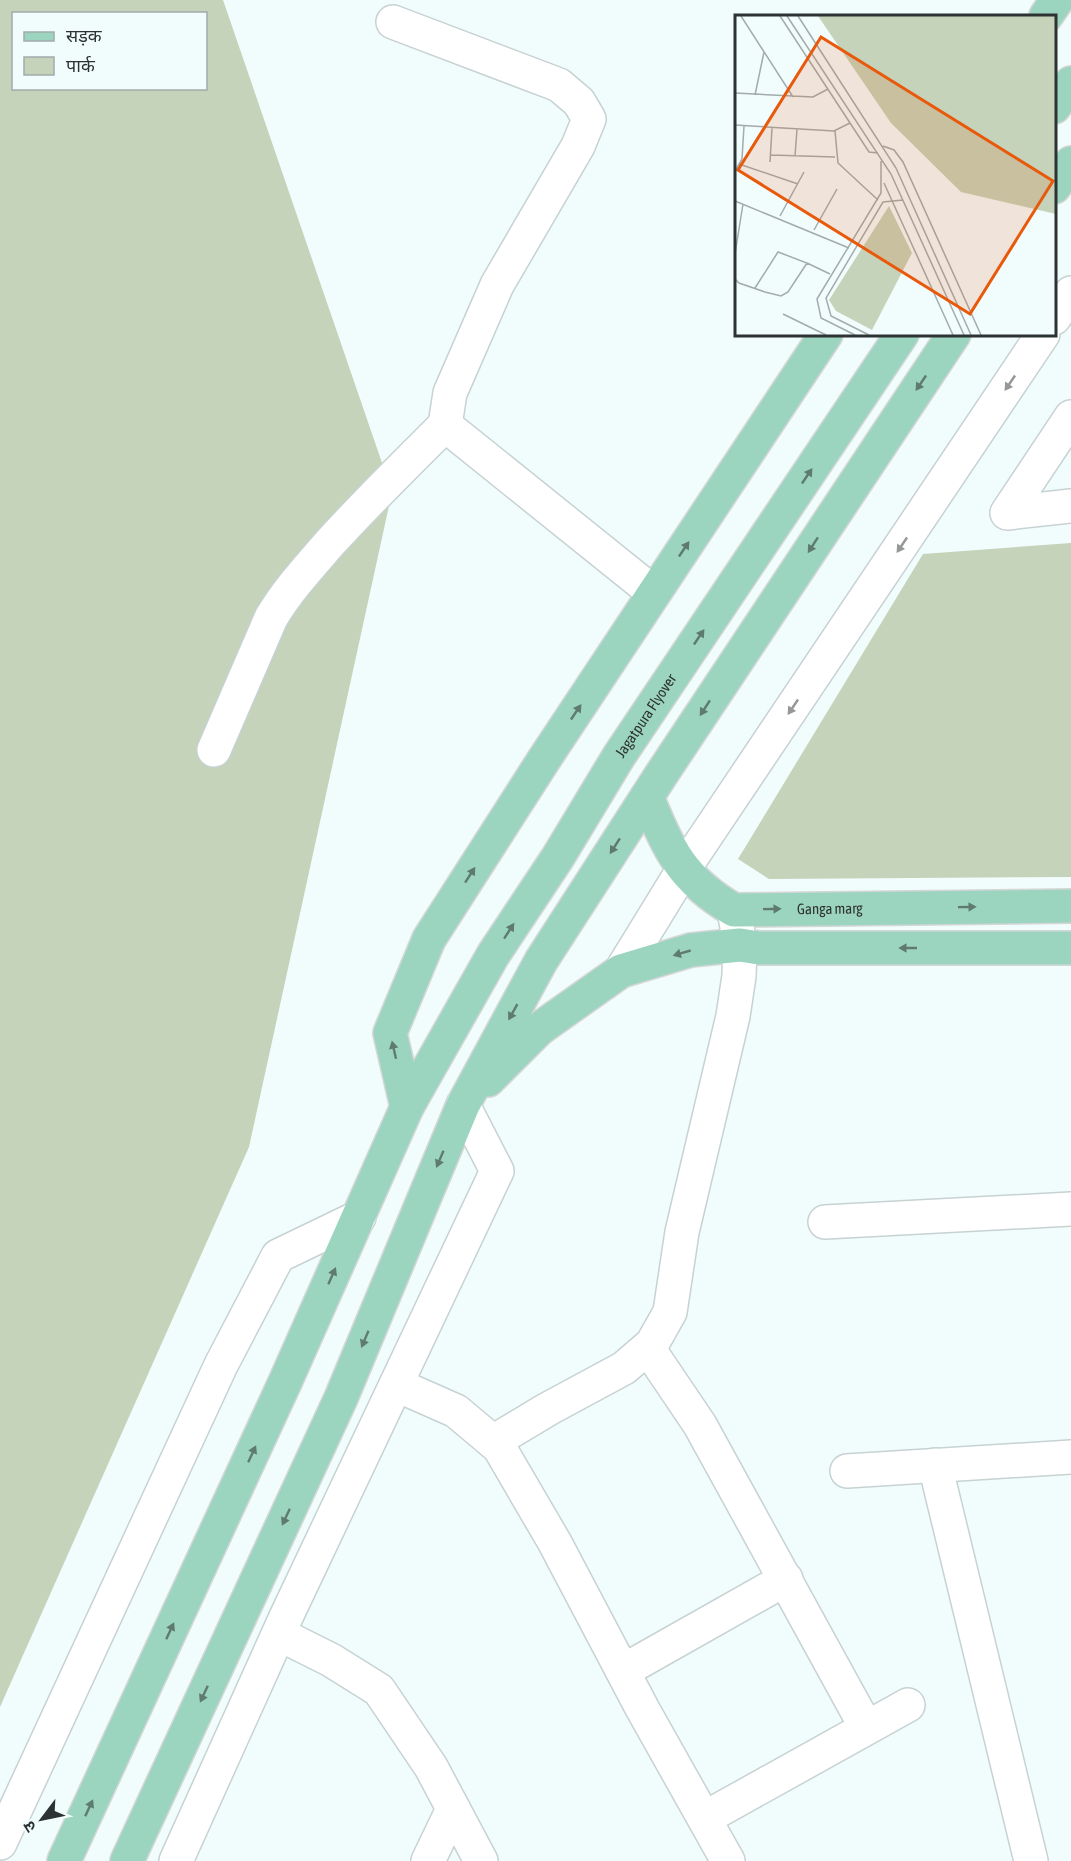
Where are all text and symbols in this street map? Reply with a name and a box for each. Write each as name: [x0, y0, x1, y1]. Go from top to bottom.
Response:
legend: [12, 12, 207, 90]
inset map: [735, 15, 1056, 336]
text: सड़क: [66, 25, 103, 46]
text: पार्क: [66, 55, 96, 76]
one-way arrow: [916, 375, 927, 391]
one-way arrow: [1005, 375, 1016, 391]
one-way arrow: [802, 467, 813, 484]
one-way arrow: [808, 537, 819, 553]
one-way arrow: [896, 537, 907, 553]
one-way arrow: [678, 541, 689, 558]
one-way arrow: [693, 630, 705, 646]
street label: Jagatpura Flyover: [611, 670, 680, 761]
one-way arrow: [787, 698, 799, 714]
one-way arrow: [699, 699, 711, 715]
one-way arrow: [570, 704, 582, 720]
one-way arrow: [610, 838, 621, 854]
one-way arrow: [464, 868, 476, 884]
street label: Ganga marg: [797, 899, 863, 917]
one-way arrow: [957, 902, 976, 912]
one-way arrow: [762, 904, 781, 914]
one-way arrow: [503, 923, 514, 939]
one-way arrow: [898, 943, 917, 953]
one-way arrow: [673, 948, 691, 958]
one-way arrow: [508, 1004, 518, 1021]
one-way arrow: [389, 1041, 399, 1060]
one-way arrow: [435, 1150, 445, 1168]
one-way arrow: [328, 1268, 337, 1285]
one-way arrow: [360, 1330, 370, 1348]
one-way arrow: [247, 1445, 256, 1462]
one-way arrow: [282, 1508, 291, 1525]
one-way arrow: [166, 1622, 175, 1639]
one-way arrow: [200, 1685, 209, 1702]
north arrow: [12, 1789, 72, 1849]
one-way arrow: [84, 1799, 93, 1816]
text: उ: [19, 1818, 39, 1836]

